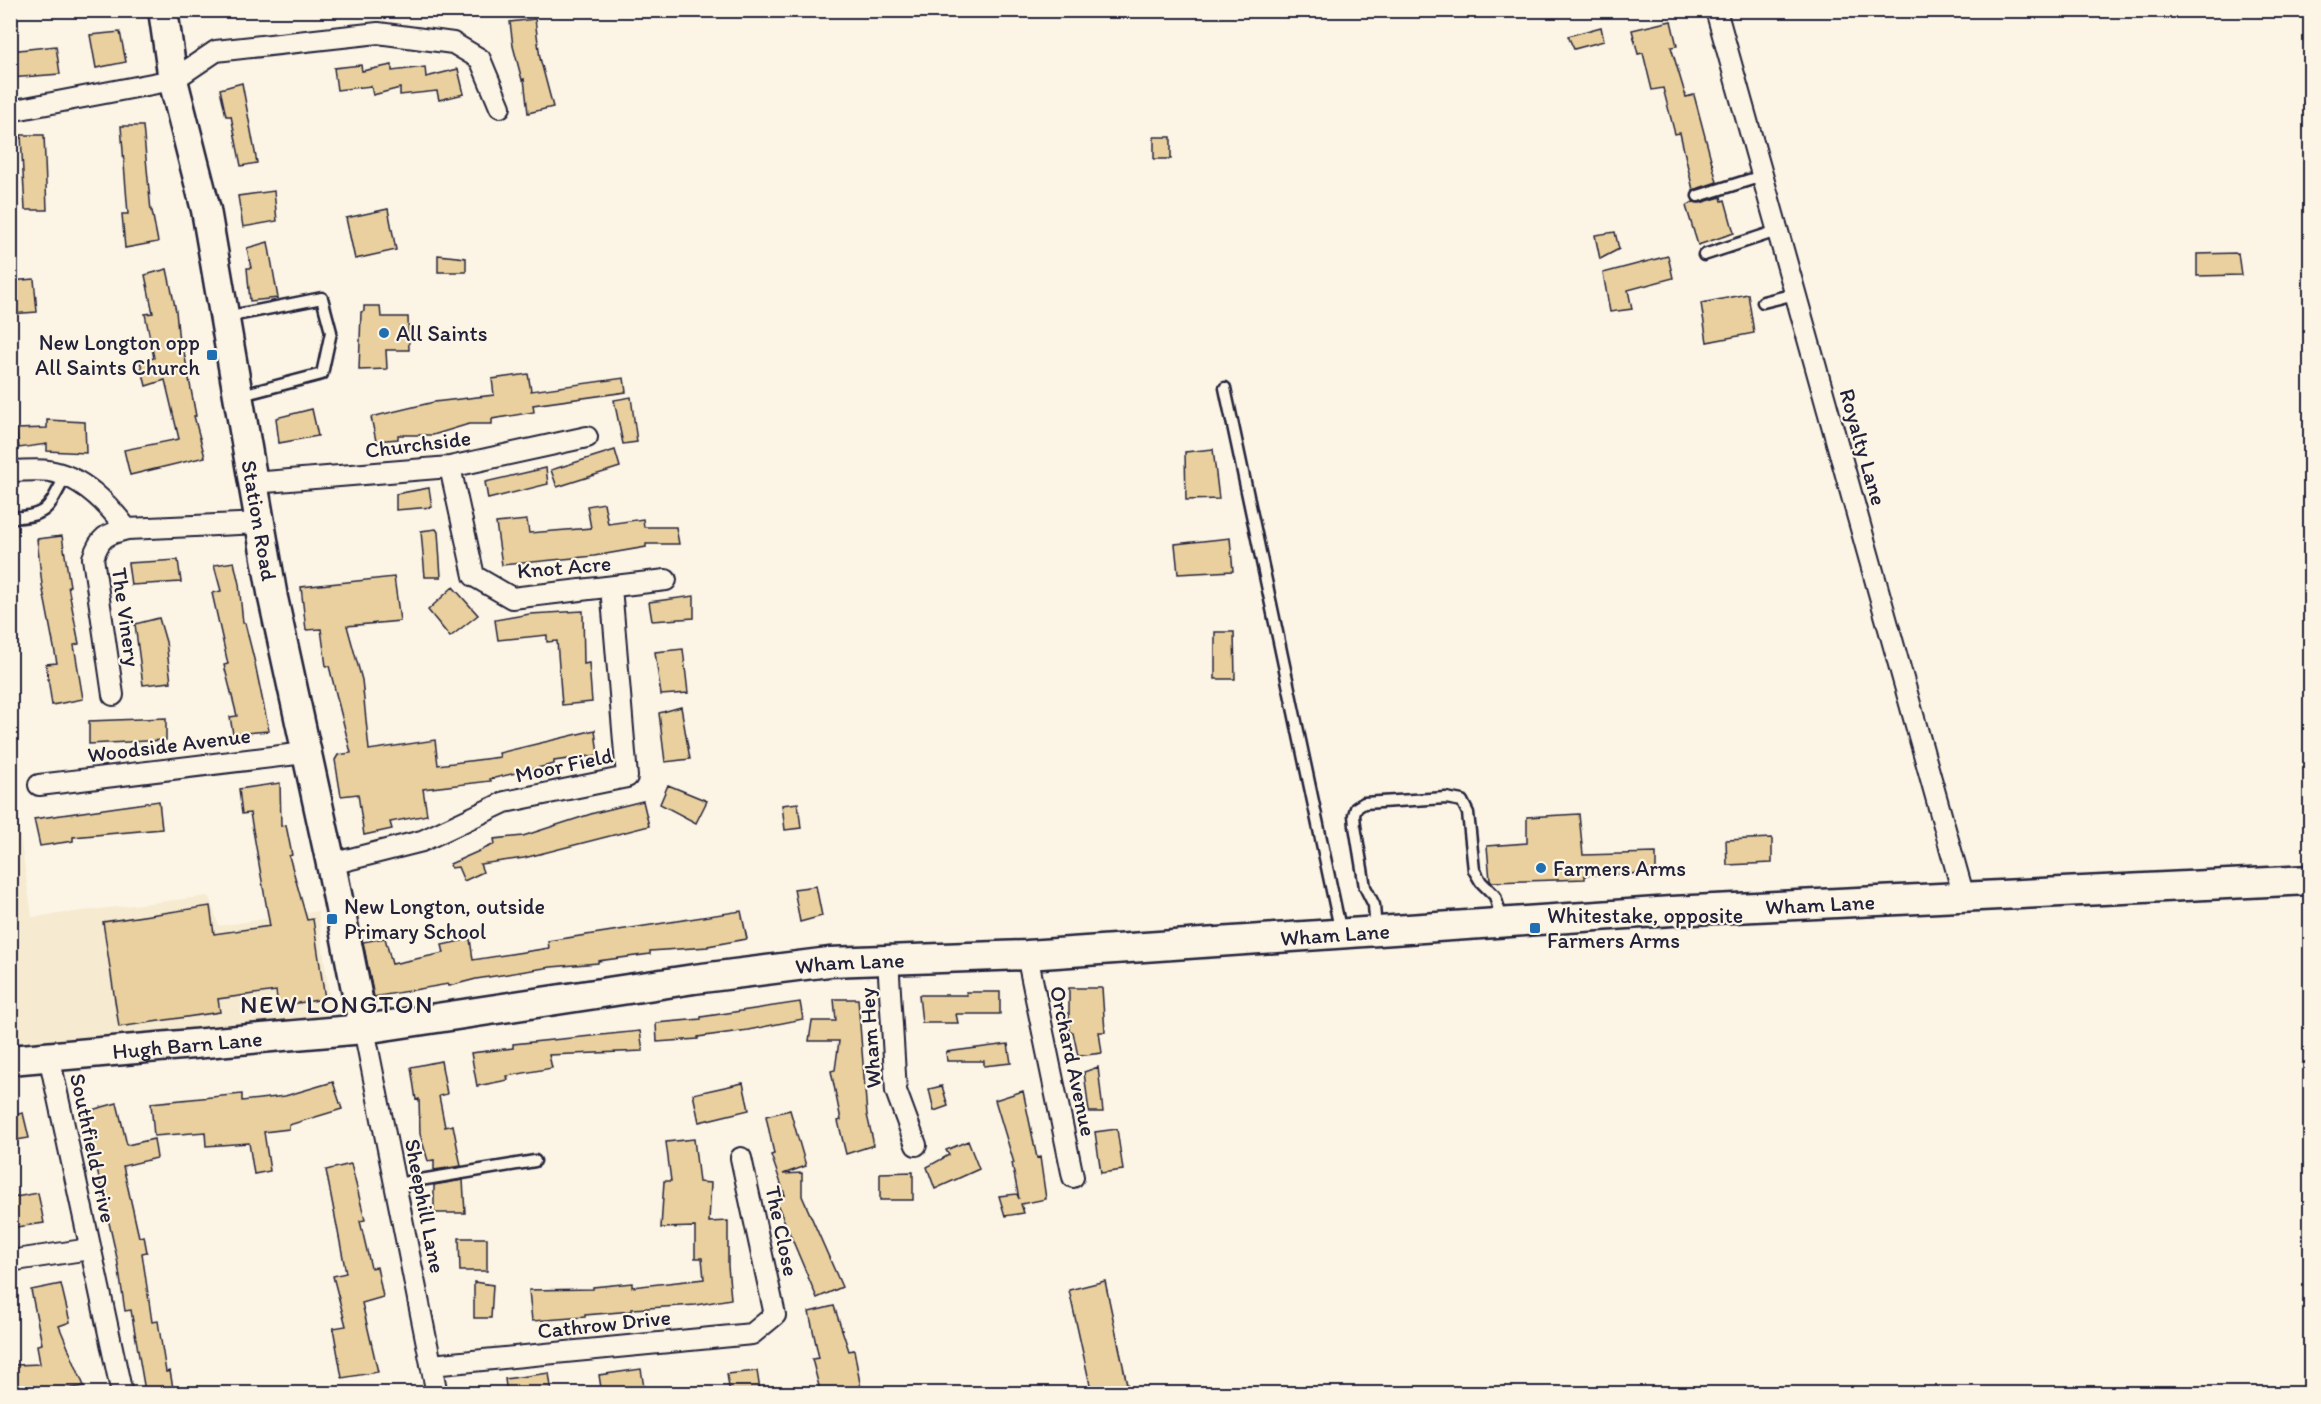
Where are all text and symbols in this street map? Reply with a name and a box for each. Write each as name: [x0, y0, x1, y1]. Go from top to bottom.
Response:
place label: All Saints: [396, 320, 487, 347]
marker: All Saints: [377, 326, 391, 340]
place label: New Longton opp All Saints Church: [35, 329, 200, 381]
marker: New Longton opp All Saints Church: [205, 348, 219, 362]
street label: Royalty Lane: [1833, 386, 1893, 508]
street label: Churchside: [363, 424, 473, 464]
street label: Station Road: [236, 458, 283, 583]
street label: Knot Acre: [516, 549, 612, 585]
street label: The Vinery: [106, 566, 146, 669]
street label: Woodside Avenue: [86, 722, 252, 768]
street label: Moor Field: [513, 741, 615, 789]
place label: Farmers Arms: [1553, 855, 1686, 882]
marker: Farmers Arms: [1534, 861, 1548, 875]
street label: Wham Lane: [1765, 888, 1876, 920]
place label: New Longton, outside Primary School: [344, 893, 545, 945]
place label: Whitestake, opposite Farmers Arms: [1547, 902, 1743, 954]
marker: New Longton, outside Primary School: [325, 912, 339, 926]
street label: Wham Lane: [1279, 917, 1391, 951]
marker: Whitestake, opposite Farmers Arms: [1528, 921, 1542, 935]
street label: Wham Lane: [793, 946, 905, 980]
street label: Orchard Avenue: [1044, 983, 1102, 1139]
street label: Wham Hey: [853, 986, 887, 1089]
district label: NEW LONGTON: [240, 988, 434, 1020]
street label: Hugh Barn Lane: [111, 1024, 263, 1064]
street label: Southfield Drive: [64, 1071, 122, 1225]
street label: Sheephill Lane: [399, 1137, 451, 1275]
street label: The Close: [759, 1183, 805, 1279]
street label: Cathrow Drive: [536, 1304, 672, 1344]

